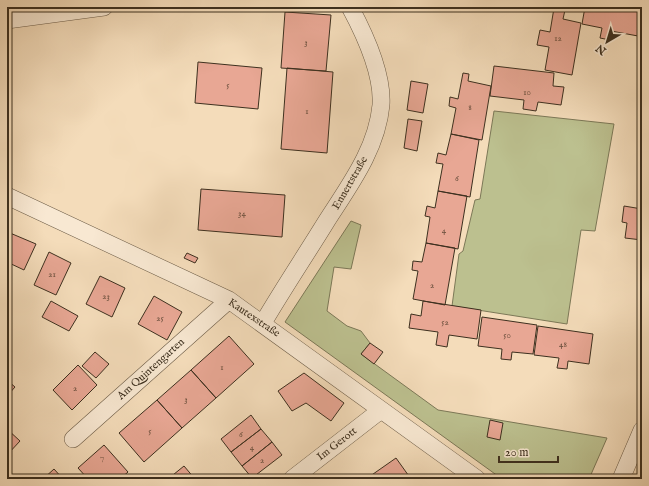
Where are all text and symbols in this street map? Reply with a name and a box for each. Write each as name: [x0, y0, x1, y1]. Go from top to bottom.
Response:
north arrow: [587, 22, 627, 62]
house number: 12: [554, 33, 562, 44]
house number: 3: [304, 37, 308, 48]
text: N: [593, 40, 610, 58]
house number: 5: [226, 80, 230, 91]
house number: 10: [523, 87, 531, 98]
house number: 8: [468, 102, 472, 113]
house number: 1: [305, 106, 309, 117]
street label: Ennertstraße: [329, 154, 371, 212]
house number: 6: [455, 173, 459, 184]
house number: 34: [238, 208, 246, 219]
house number: 4: [442, 225, 447, 236]
house number: 21: [48, 269, 56, 280]
house number: 2: [430, 280, 434, 291]
house number: 23: [102, 291, 110, 302]
street label: Kautexstraße: [225, 295, 283, 341]
house number: 25: [156, 313, 164, 324]
house number: 52: [441, 317, 449, 328]
house number: 50: [503, 330, 511, 341]
street label: Am Quintengarten: [114, 335, 188, 404]
house number: 48: [559, 339, 567, 350]
house number: 1: [220, 362, 224, 373]
house number: 2: [73, 383, 77, 394]
house number: 3: [184, 394, 188, 405]
street label: Im Gerott: [314, 424, 360, 464]
house number: 5: [148, 426, 152, 437]
house number: 6: [239, 429, 243, 440]
scale bar: [499, 438, 558, 464]
house number: 4: [250, 442, 255, 453]
text: 20 m: [505, 445, 528, 460]
house number: 7: [100, 452, 104, 463]
house number: 2: [260, 455, 264, 466]

